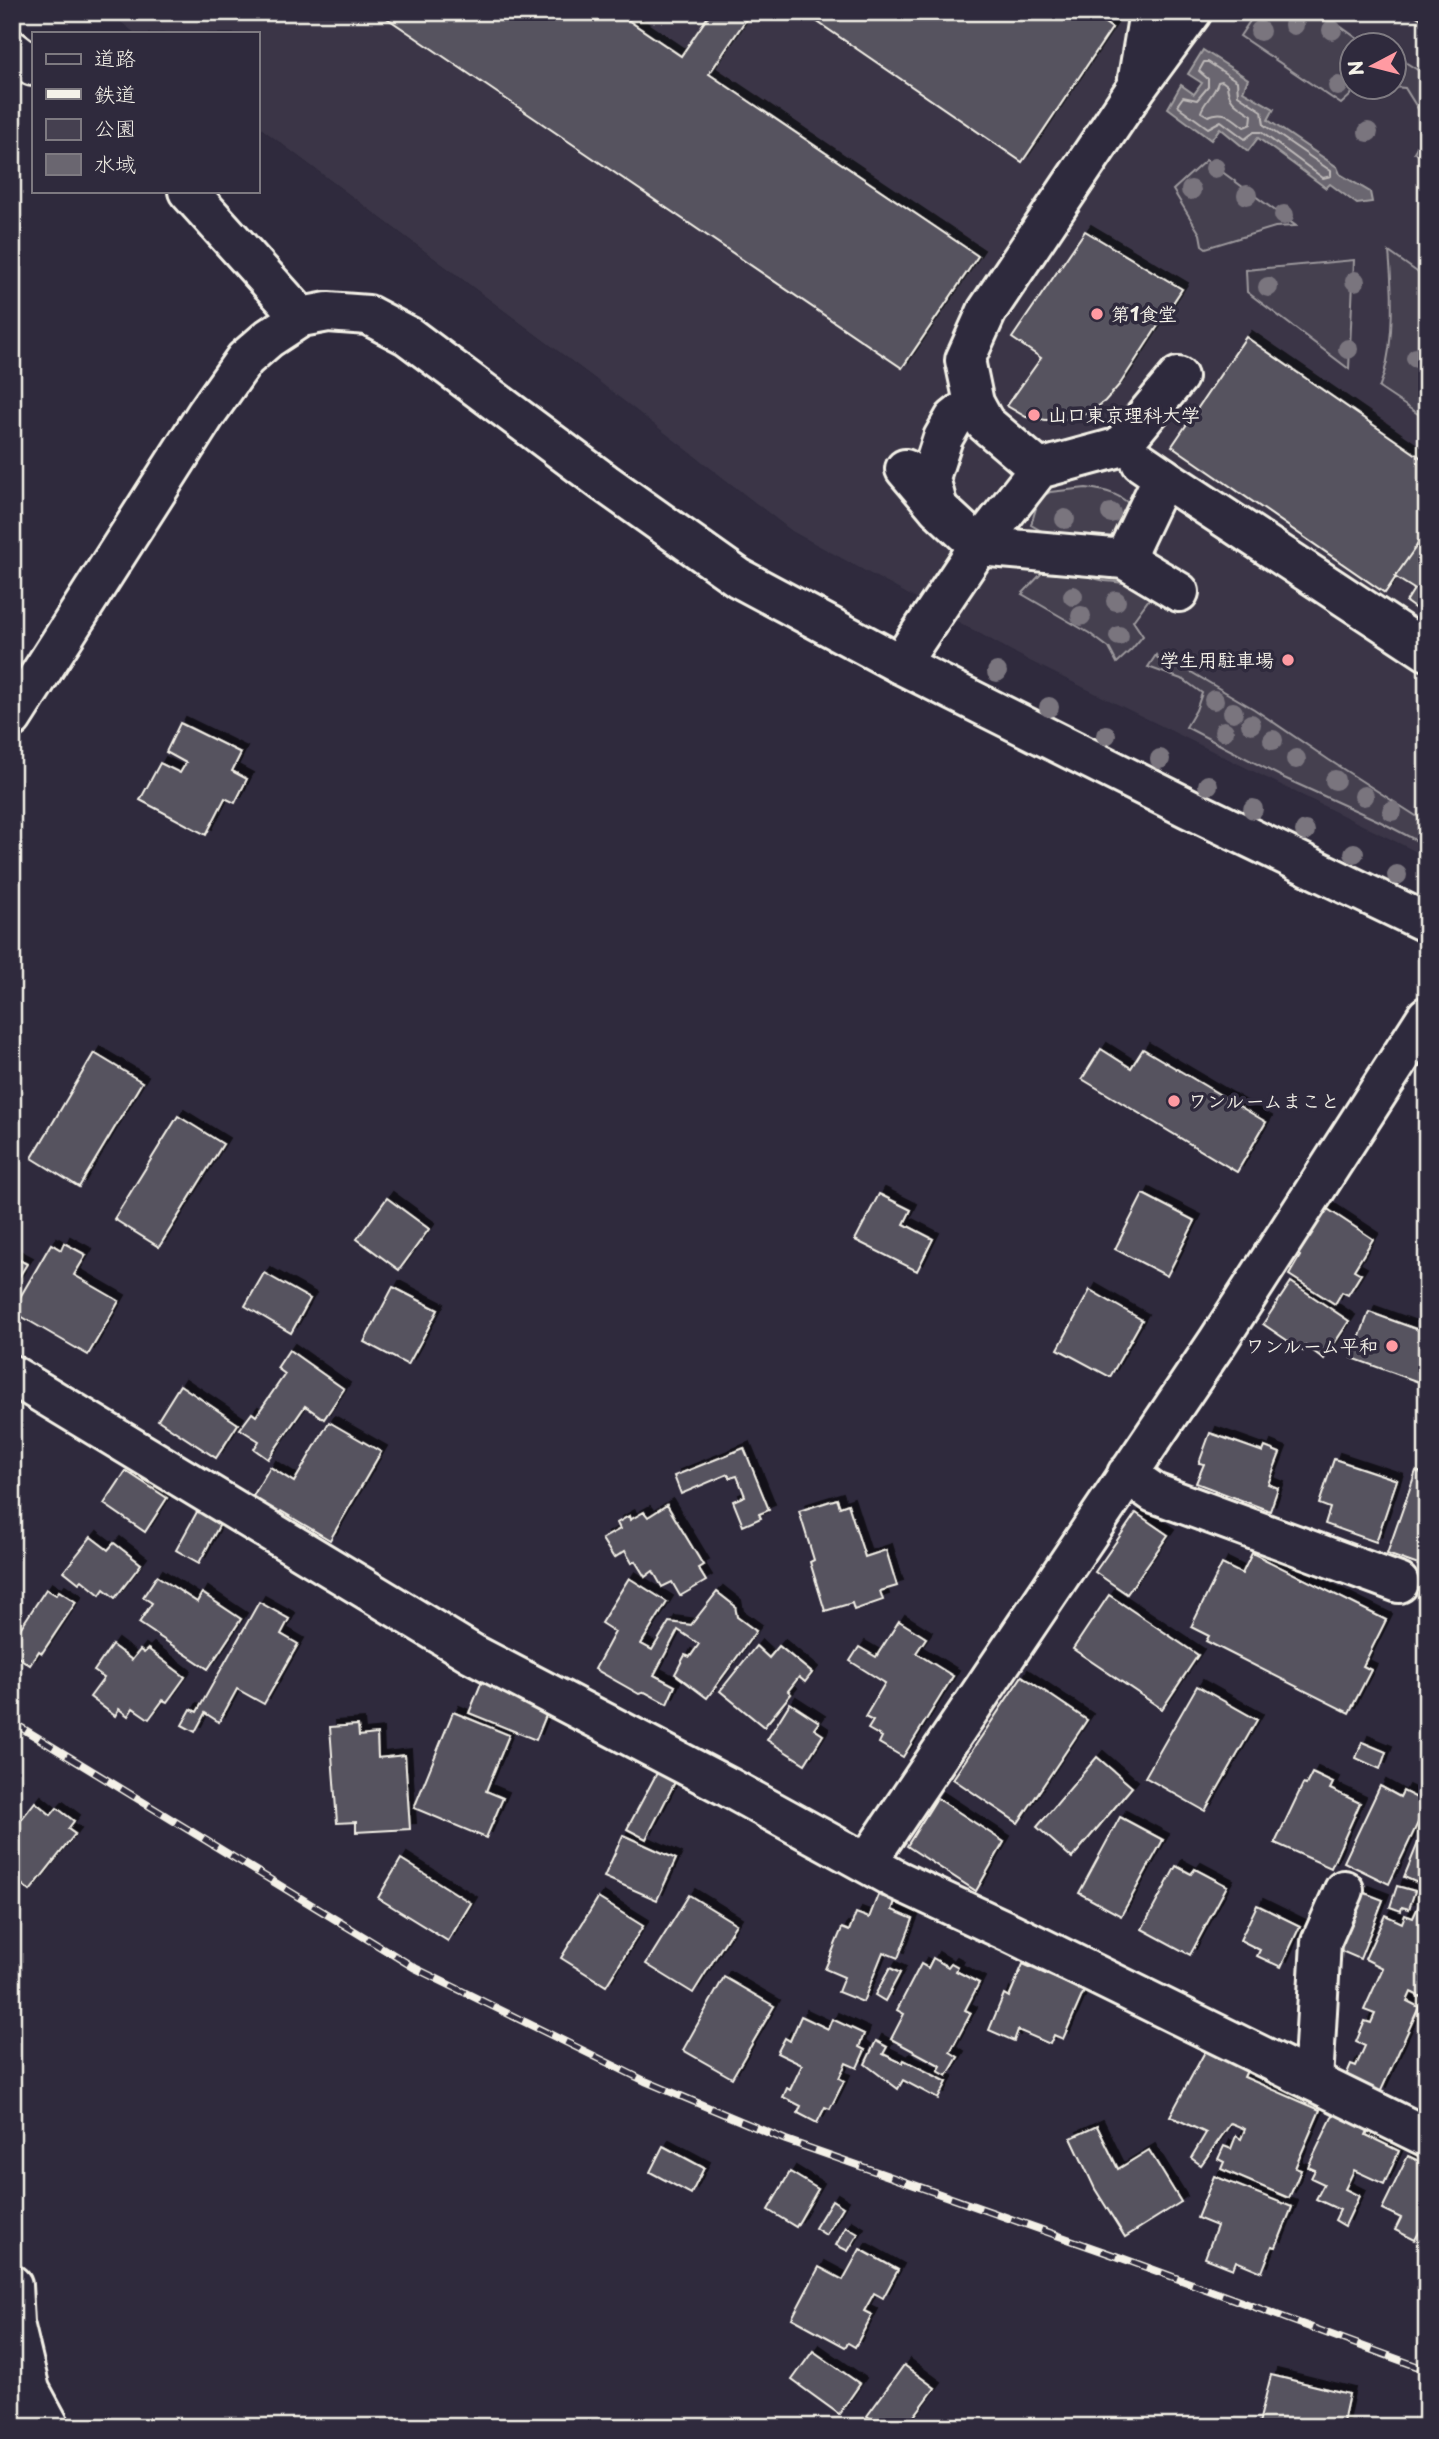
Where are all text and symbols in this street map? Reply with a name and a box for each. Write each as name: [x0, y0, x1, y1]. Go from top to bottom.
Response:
legend: [32, 32, 259, 192]
north arrow: [1338, 32, 1408, 102]
text: 道路: [94, 41, 136, 73]
text: N: [1340, 59, 1370, 77]
text: 鉄道: [94, 77, 136, 109]
text: 公園: [94, 111, 136, 143]
text: 水域: [94, 147, 136, 179]
place label: 第1食堂: [1111, 299, 1177, 327]
marker: 第1食堂: [1089, 306, 1105, 322]
place label: 山口東京理科大学: [1048, 400, 1200, 428]
marker: 山口東京理科大学: [1026, 407, 1042, 423]
place label: 学生用駐車場: [1160, 645, 1274, 673]
marker: 学生用駐車場: [1280, 652, 1296, 668]
place label: ワンルームまこと: [1188, 1086, 1340, 1114]
marker: ワンルームまこと: [1166, 1093, 1182, 1109]
place label: ワンルーム平和: [1245, 1331, 1378, 1359]
marker: ワンルーム平和: [1384, 1338, 1400, 1354]

